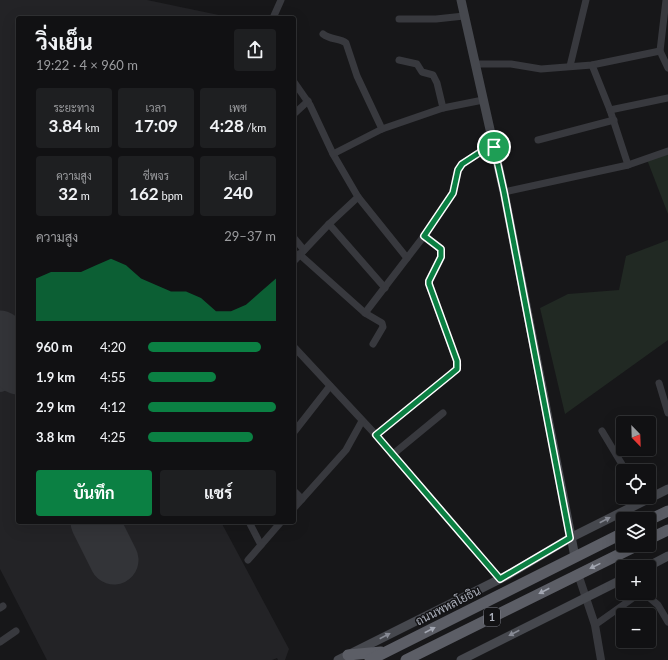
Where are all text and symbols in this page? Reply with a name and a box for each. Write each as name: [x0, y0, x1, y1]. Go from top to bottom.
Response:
text: วิ่งเย็น: [36, 28, 93, 55]
button: share: [234, 29, 276, 71]
text: 19:22 · 4 × 960 m: [36, 57, 138, 73]
text: ระยะทาง: [54, 101, 94, 114]
text: เวลา: [146, 101, 166, 114]
text: เพซ: [229, 101, 247, 114]
text: 3.84: [48, 115, 82, 136]
text: 17:09: [134, 115, 178, 136]
text: 4:28: [210, 115, 244, 136]
text: km: [82, 121, 100, 134]
text: /km: [244, 121, 266, 134]
pin: [477, 130, 511, 164]
icon: arrive: [483, 136, 505, 158]
text: ความสูง: [56, 169, 92, 182]
text: ชีพจร: [143, 169, 169, 182]
text: kcal: [229, 169, 247, 182]
text: 240: [223, 182, 253, 203]
text: 32: [58, 183, 78, 204]
text: 162: [129, 183, 159, 204]
text: m: [78, 189, 90, 202]
text: bpm: [159, 189, 183, 202]
text: 29–37 m: [224, 228, 276, 244]
text: ความสูง: [36, 229, 78, 245]
text: 960 m: [36, 339, 73, 355]
text: 4:20: [100, 339, 126, 355]
text: 1.9 km: [36, 369, 75, 385]
text: 4:55: [100, 369, 126, 385]
text: 2.9 km: [36, 399, 75, 415]
text: 4:12: [100, 399, 126, 415]
north arrow: [616, 416, 656, 456]
map controls: [616, 416, 656, 648]
text: 3.8 km: [36, 429, 75, 445]
text: 4:25: [100, 429, 126, 445]
button: locate: [616, 464, 656, 504]
button: บันทึก: [36, 470, 152, 516]
button: แชร์: [160, 470, 276, 516]
button: layers: [616, 512, 656, 552]
one-way arrow: [599, 517, 611, 524]
button: +: [616, 560, 656, 600]
one-way arrow: [590, 563, 601, 569]
street label: ถนนพหลโยธิน: [413, 583, 483, 628]
one-way arrow: [538, 588, 549, 594]
road number: 1: [484, 608, 500, 626]
button: −: [616, 608, 656, 648]
one-way arrow: [424, 627, 436, 633]
one-way arrow: [508, 630, 520, 637]
one-way arrow: [380, 633, 391, 639]

